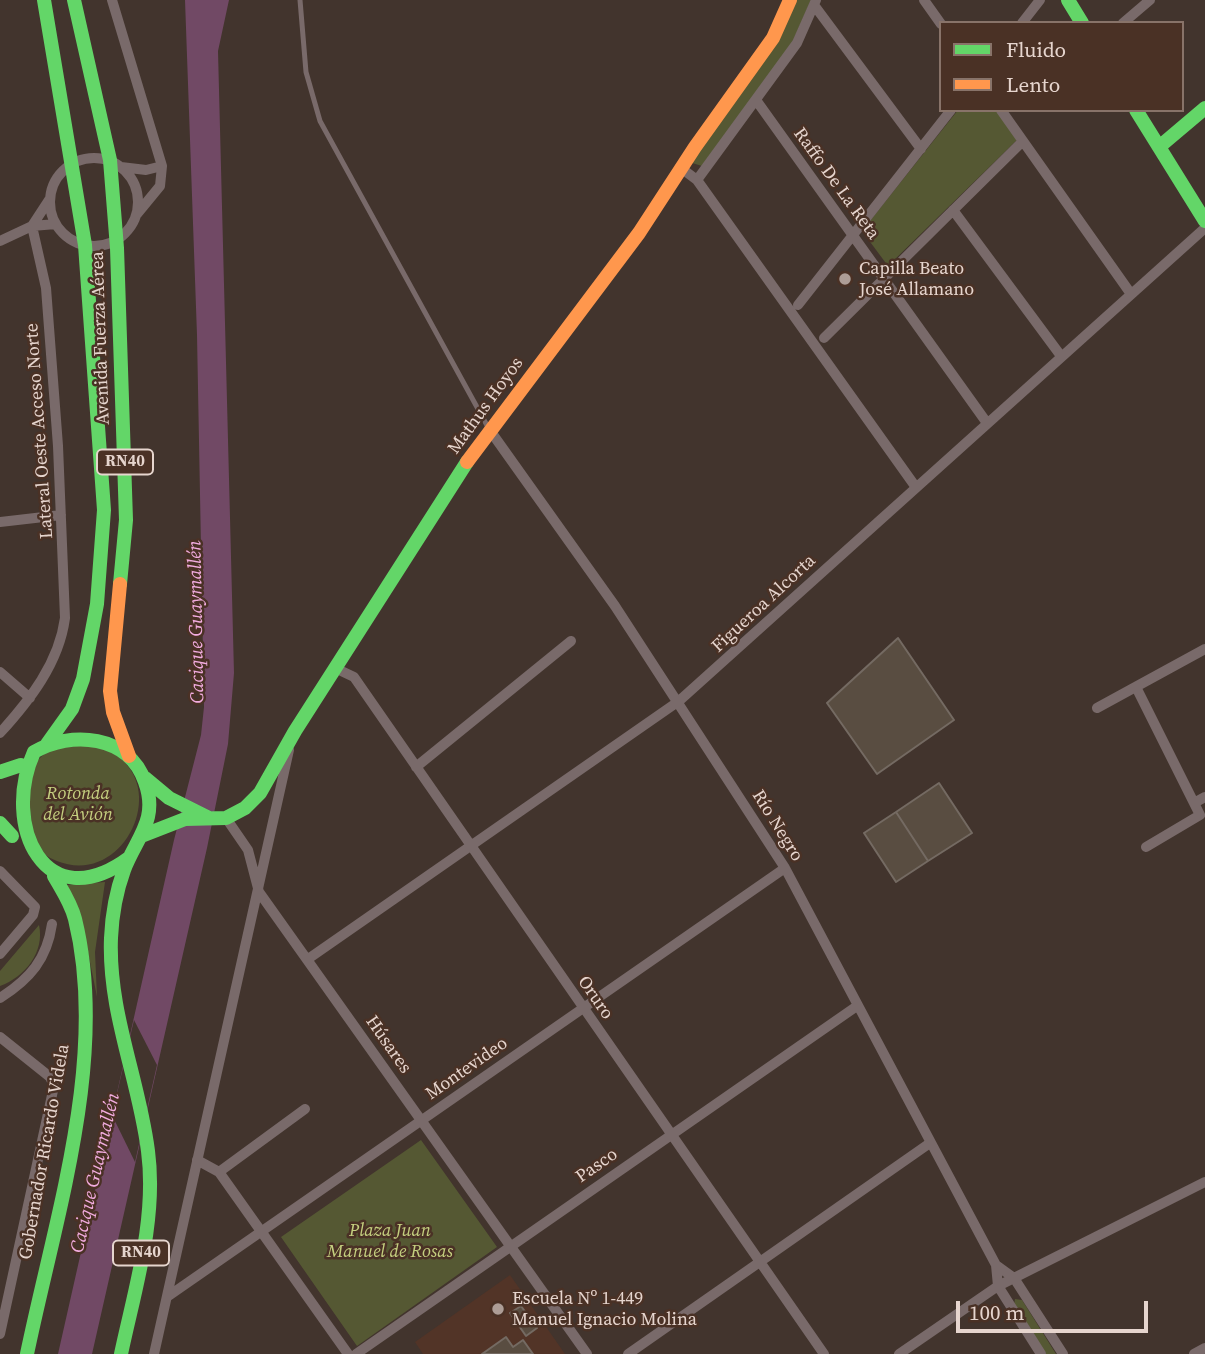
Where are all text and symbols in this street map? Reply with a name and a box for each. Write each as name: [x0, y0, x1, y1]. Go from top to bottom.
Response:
legend: [939, 21, 1184, 112]
text: Fluido: [1006, 35, 1066, 64]
text: Lento: [1006, 70, 1060, 99]
street label: Raffo De La Reta: [788, 124, 884, 244]
street label: Avenida Fuerza Aérea: [87, 251, 115, 425]
place label: Capilla Beato José Allamano: [859, 258, 974, 300]
marker: Capilla Beato José Allamano: [837, 271, 853, 287]
street label: Lateral Oeste Acceso Norte: [22, 322, 58, 540]
street label: Mathus Hoyos: [444, 353, 528, 459]
road number: RN40: [97, 449, 153, 475]
water label: Cacique Guaymallén: [184, 540, 210, 704]
street label: Figueroa Alcorta: [708, 550, 820, 658]
park label: Rotonda del Avión: [43, 783, 113, 826]
street label: Río Negro: [747, 786, 807, 866]
street label: Oruro: [572, 972, 618, 1024]
street label: Húsares: [360, 1012, 416, 1078]
street label: Montevideo: [422, 1033, 512, 1105]
street label: Gobernador Ricardo Videla: [15, 1043, 75, 1261]
water label: Cacique Guaymallén: [67, 1091, 125, 1255]
street label: Pasco: [572, 1144, 622, 1188]
park label: Plaza Juan Manuel de Rosas: [327, 1220, 453, 1262]
road number: RN40: [113, 1240, 169, 1266]
place label: Escuela Nº 1-449 Manuel Ignacio Molina: [512, 1288, 697, 1330]
scale bar: [960, 1288, 1152, 1332]
text: 100 m: [969, 1298, 1024, 1327]
marker: Escuela Nº 1-449 Manuel Ignacio Molina: [490, 1301, 506, 1317]

